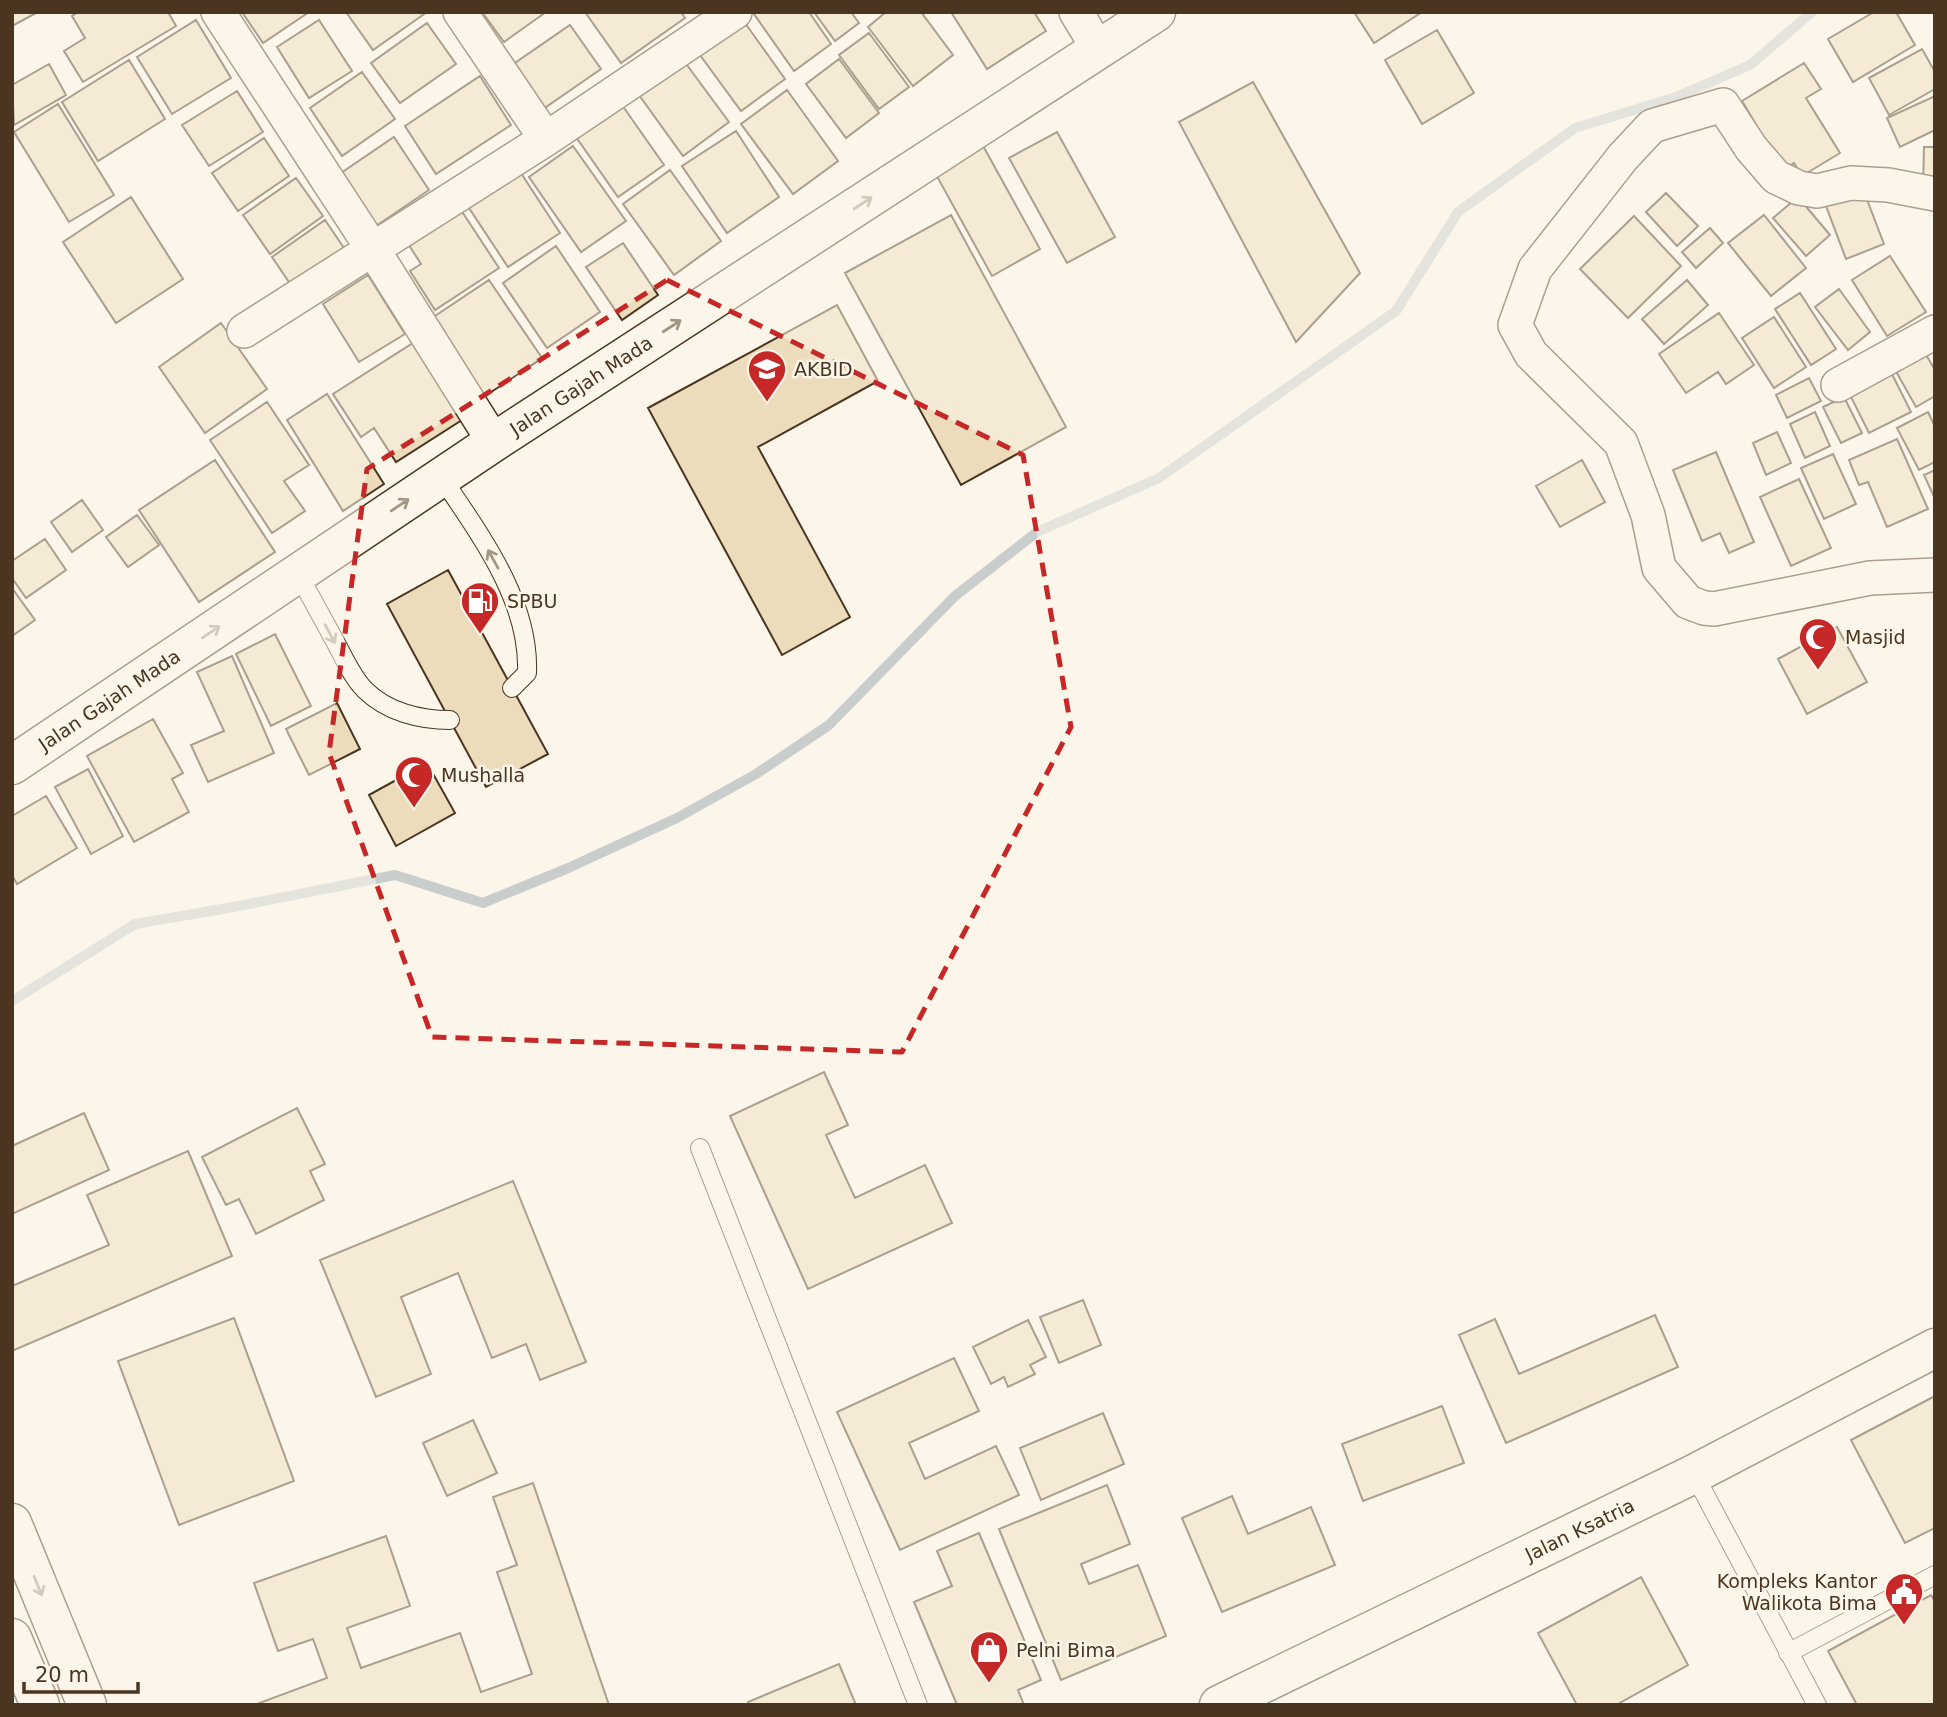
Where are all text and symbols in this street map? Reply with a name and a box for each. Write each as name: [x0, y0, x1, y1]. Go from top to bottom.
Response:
one-way arrow: [853, 195, 873, 209]
one-way arrow: [662, 319, 682, 333]
street label: Jalan Gajah Mada: [505, 331, 656, 440]
school or university icon: AKBID: [746, 348, 788, 403]
place label: AKBID: [794, 358, 853, 380]
one-way arrow: [390, 498, 410, 512]
one-way arrow: [486, 549, 499, 570]
fuel station icon: SPBU: [459, 580, 501, 635]
place label: SPBU: [507, 590, 557, 612]
mosque icon: Masjid: [1797, 616, 1839, 671]
one-way arrow: [324, 623, 338, 643]
one-way arrow: [201, 625, 220, 639]
place label: Masjid: [1845, 626, 1906, 648]
street label: Jalan Gajah Mada: [33, 645, 184, 756]
mosque icon: Mushalla: [393, 754, 435, 809]
place label: Mushalla: [441, 764, 525, 786]
street label: Jalan Ksatria: [1521, 1494, 1638, 1566]
place label: Kompleks Kantor Walikota Bima: [1717, 1570, 1877, 1614]
public building icon: Kompleks Kantor Walikota Bima: [1883, 1571, 1925, 1626]
one-way arrow: [33, 1574, 46, 1596]
shop icon: Pelni Bima: [968, 1629, 1010, 1684]
place label: Pelni Bima: [1016, 1639, 1116, 1661]
scale bar: [24, 1650, 138, 1694]
text: 20 m: [35, 1663, 89, 1687]

